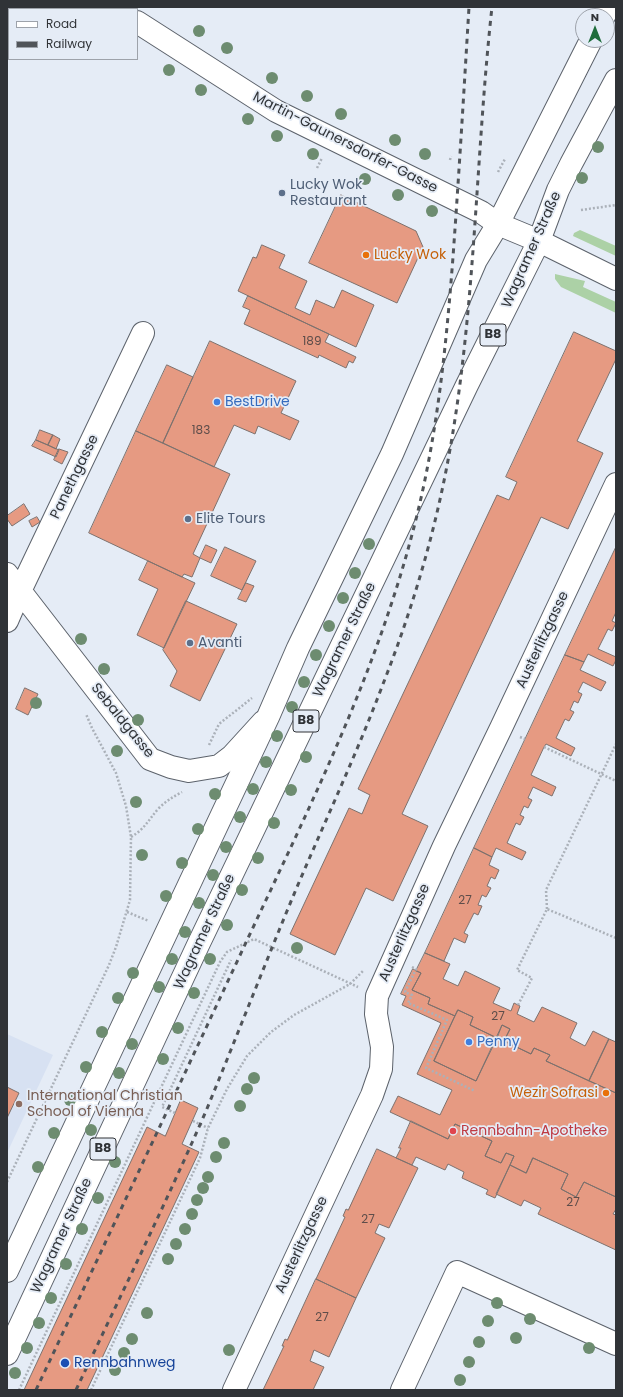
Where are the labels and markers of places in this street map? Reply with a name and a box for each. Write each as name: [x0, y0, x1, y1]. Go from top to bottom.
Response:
place label: Lucky Wok Restaurant: [290, 177, 367, 210]
marker: Lucky Wok Restaurant: [277, 188, 287, 198]
place label: Lucky Wok: [374, 247, 446, 263]
marker: Lucky Wok: [361, 250, 371, 260]
place label: BestDrive: [225, 394, 290, 410]
marker: BestDrive: [212, 397, 222, 407]
place label: Elite Tours: [196, 511, 266, 527]
marker: Elite Tours: [183, 514, 193, 524]
place label: Avanti: [198, 635, 242, 651]
marker: Avanti: [185, 638, 195, 648]
place label: Penny: [477, 1034, 520, 1050]
marker: Penny: [464, 1037, 474, 1047]
place label: Wezir Sofrasi: [510, 1085, 598, 1101]
place label: International Christian School of Vienna: [27, 1088, 183, 1120]
marker: Wezir Sofrasi: [601, 1088, 611, 1098]
marker: International Christian School of Vienna: [14, 1099, 24, 1109]
place label: Rennbahn-Apotheke: [461, 1123, 607, 1139]
marker: Rennbahn-Apotheke: [448, 1126, 458, 1136]
place label: Rennbahnweg: [74, 1355, 176, 1371]
marker: Rennbahnweg: [59, 1357, 71, 1369]

